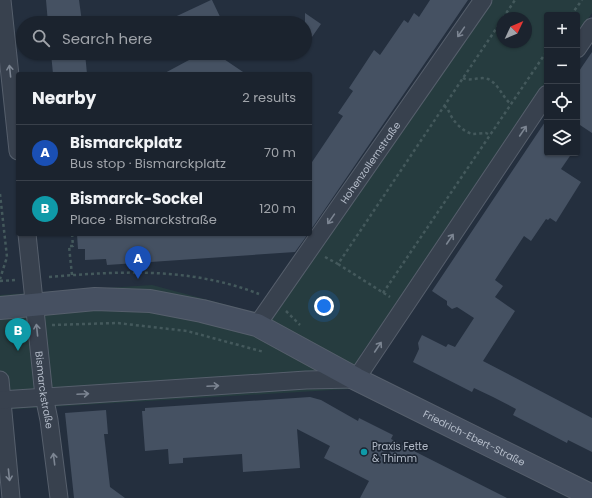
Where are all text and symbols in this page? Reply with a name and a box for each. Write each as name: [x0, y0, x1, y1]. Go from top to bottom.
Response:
north arrow: [496, 12, 532, 48]
map controls: [544, 12, 580, 156]
button: +: [544, 12, 580, 48]
search box: [16, 16, 312, 60]
one-way arrow: [457, 26, 465, 37]
icon: search: [30, 27, 52, 49]
text: Search here: [62, 28, 152, 49]
button: −: [544, 48, 580, 84]
one-way arrow: [6, 65, 13, 78]
button: locate: [544, 84, 580, 120]
text: Nearby: [32, 86, 96, 110]
text: 2 results: [242, 88, 296, 107]
street label: Hohenzollernstraße: [337, 119, 404, 207]
button: layers: [544, 120, 580, 156]
one-way arrow: [518, 125, 527, 136]
text: Bismarckplatz: [70, 132, 182, 153]
text: A: [40, 143, 50, 162]
text: 70 m: [264, 143, 296, 162]
text: Bus stop · Bismarckplatz: [70, 154, 226, 173]
text: Bismarck-Sockel: [70, 188, 203, 209]
text: B: [41, 199, 49, 218]
text: 120 m: [259, 199, 296, 218]
text: Place · Bismarckstraße: [70, 210, 217, 229]
one-way arrow: [327, 214, 335, 225]
one-way arrow: [446, 233, 454, 244]
pin: A: [125, 246, 151, 279]
your location: [314, 296, 334, 316]
pin: B: [5, 318, 31, 351]
one-way arrow: [33, 324, 41, 337]
one-way arrow: [374, 342, 382, 353]
street label: Bismarckstraße: [31, 350, 57, 430]
one-way arrow: [206, 382, 219, 390]
one-way arrow: [76, 390, 89, 397]
street label: Friedrich-Ebert-Straße: [420, 406, 528, 470]
place label: Praxis Fette & Thimm: [372, 439, 428, 466]
marker: Praxis Fette & Thimm: [359, 447, 369, 457]
one-way arrow: [50, 453, 58, 466]
one-way arrow: [5, 468, 13, 481]

